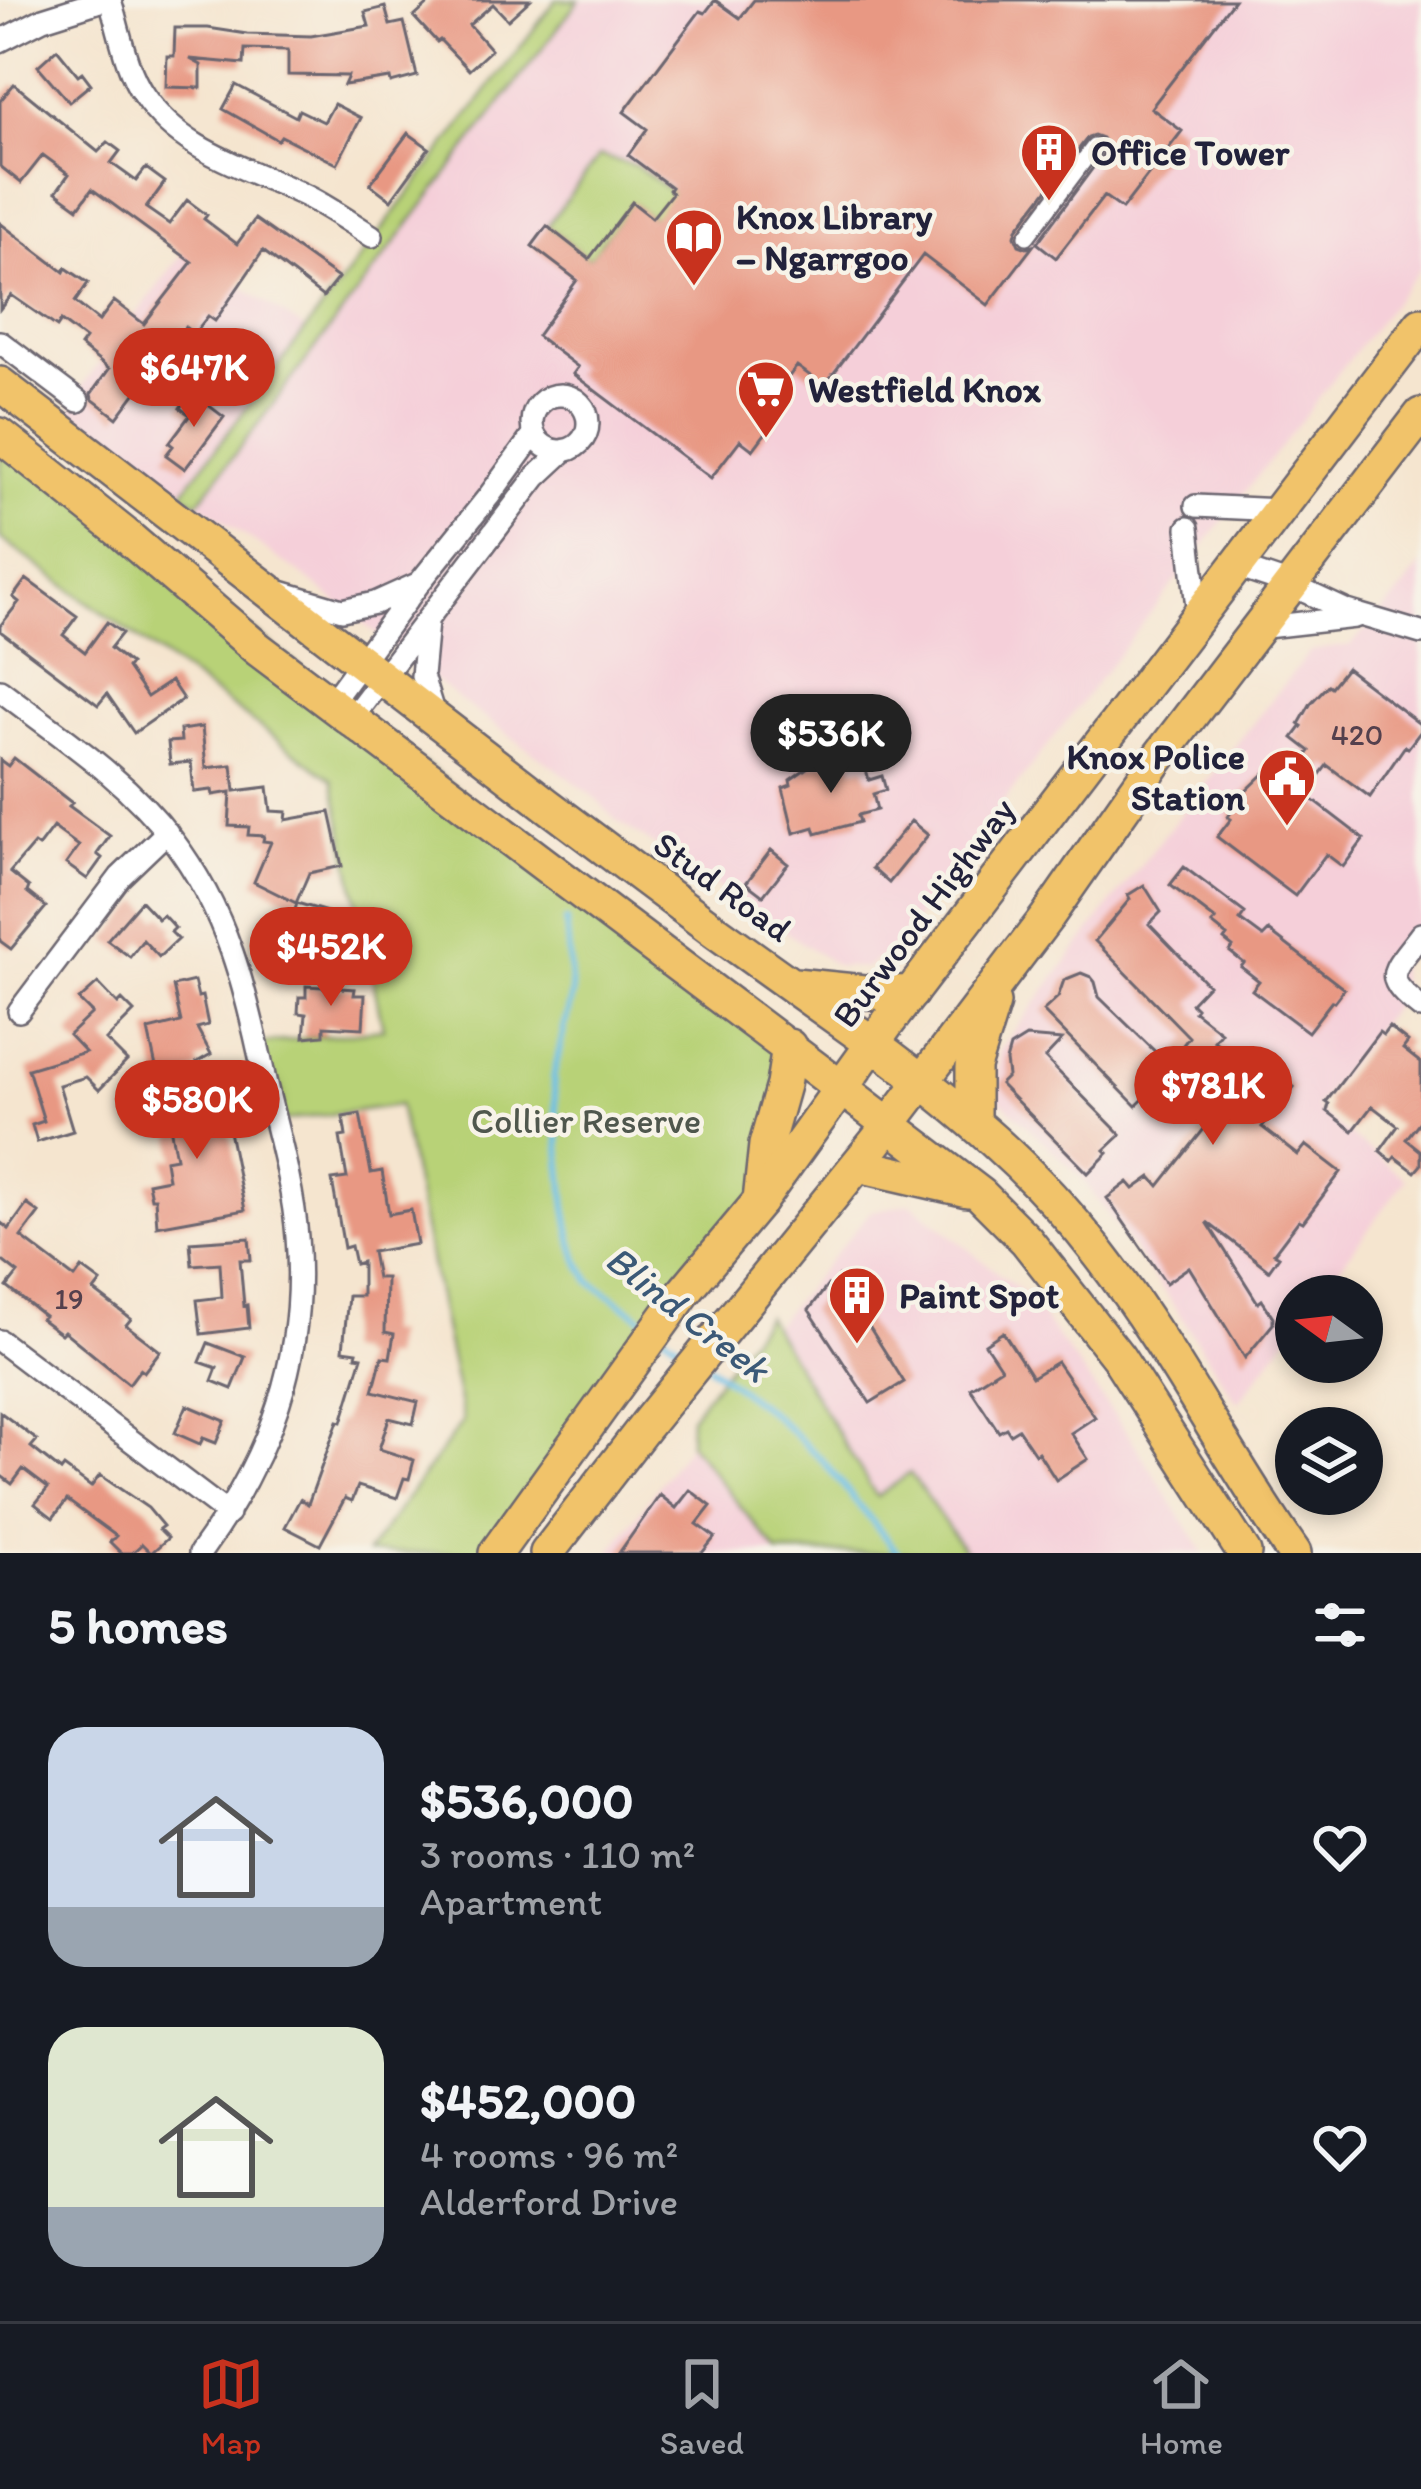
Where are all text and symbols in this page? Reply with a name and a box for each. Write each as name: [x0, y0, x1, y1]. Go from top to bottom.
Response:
building icon: Office Tower: [1018, 121, 1080, 203]
place label: Office Tower: [1091, 131, 1290, 174]
place label: Knox Library – Ngarrgoo: [736, 195, 933, 279]
library icon: Knox Library – Ngarrgoo: [663, 206, 725, 288]
pin: $647K: [110, 328, 278, 430]
text: $647K: [140, 343, 248, 390]
supermarket icon: Westfield Knox: [735, 358, 797, 440]
place label: Westfield Knox: [808, 368, 1042, 411]
pin: $536K: [747, 694, 915, 796]
text: $536K: [777, 709, 885, 756]
house number: 420: [1331, 716, 1383, 753]
place label: Knox Police Station: [1066, 735, 1246, 819]
public building icon: Knox Police Station: [1256, 746, 1318, 828]
street label: Burwood Highway: [823, 789, 1024, 1036]
street label: Stud Road: [645, 822, 800, 951]
pin: $452K: [247, 907, 415, 1009]
text: $452K: [276, 922, 386, 969]
pin: $781K: [1129, 1046, 1297, 1148]
pin: $580K: [113, 1060, 281, 1162]
text: $781K: [1161, 1061, 1265, 1108]
text: $580K: [142, 1075, 252, 1122]
park label: Collier Reserve: [471, 1099, 701, 1142]
water label: Blind Creek: [596, 1235, 781, 1393]
building icon: Paint Spot: [826, 1264, 888, 1346]
place label: Paint Spot: [899, 1274, 1060, 1317]
north arrow: [1275, 1275, 1383, 1383]
map controls: [1275, 1275, 1383, 1515]
house number: 19: [54, 1280, 84, 1317]
button: layers: [1275, 1407, 1383, 1515]
icon: filters: [1307, 1592, 1373, 1658]
text: 5 homes: [48, 1595, 228, 1656]
text: $536,000: [420, 1770, 634, 1831]
icon: home: [144, 1775, 288, 1919]
icon: heart: [1307, 1814, 1373, 1880]
text: 3 rooms · 110 m²: [420, 1831, 695, 1878]
text: Apartment: [420, 1878, 602, 1925]
text: $452,000: [420, 2070, 636, 2131]
icon: home: [144, 2075, 288, 2219]
icon: heart: [1307, 2114, 1373, 2180]
text: 4 rooms · 96 m²: [420, 2131, 678, 2178]
text: Alderford Drive: [420, 2178, 678, 2225]
tab: Map: [198, 2351, 264, 2462]
tab: Saved: [660, 2351, 744, 2462]
tab: Home: [1140, 2351, 1223, 2462]

